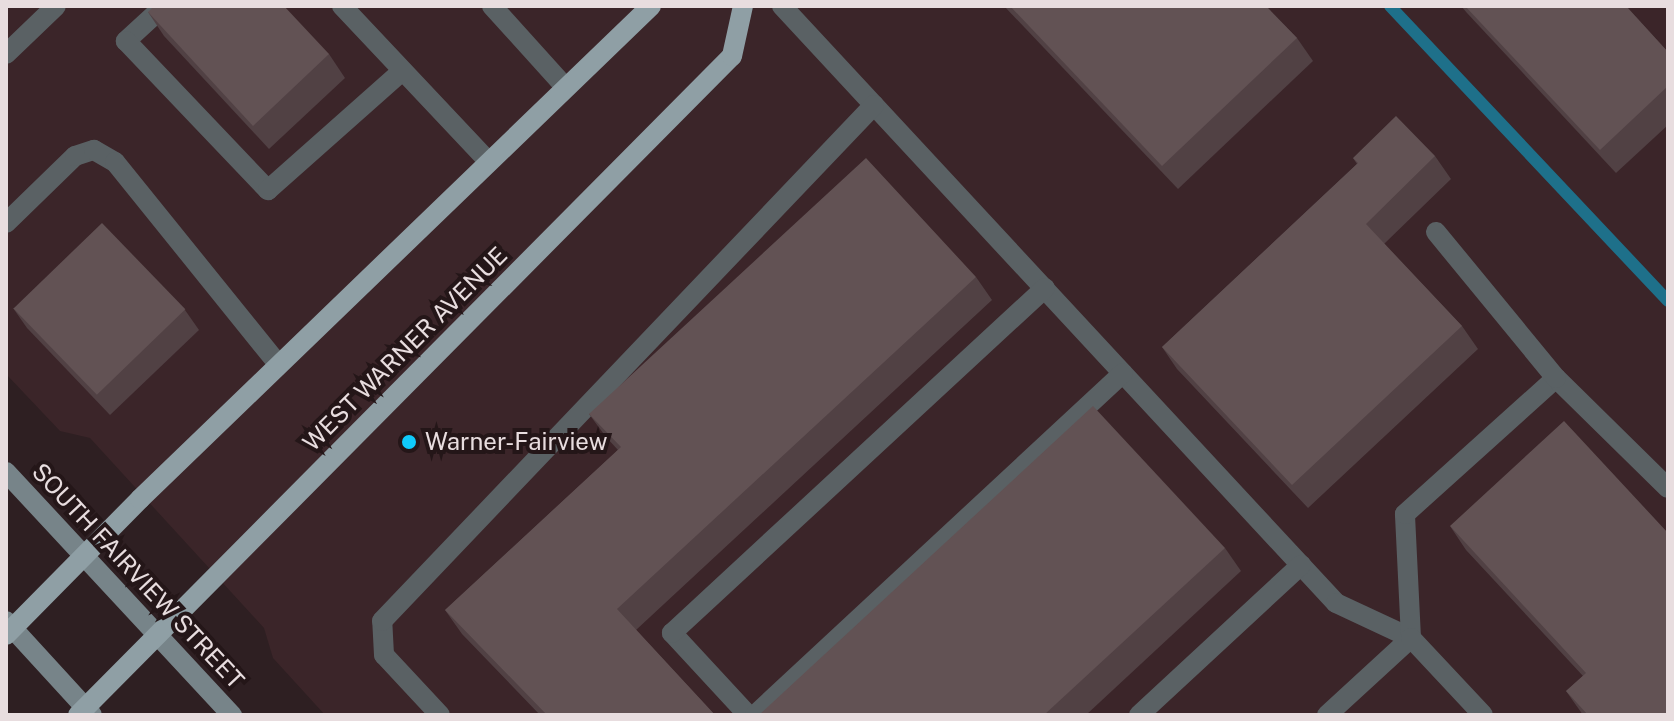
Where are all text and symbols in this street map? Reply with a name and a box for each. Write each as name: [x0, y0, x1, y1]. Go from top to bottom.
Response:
street label: WEST WARNER AVENUE: [297, 241, 513, 457]
place label: Warner-Fairview: [425, 428, 607, 456]
marker: Warner-Fairview: [400, 433, 418, 451]
street label: SOUTH FAIRVIEW STREET: [26, 457, 250, 695]

